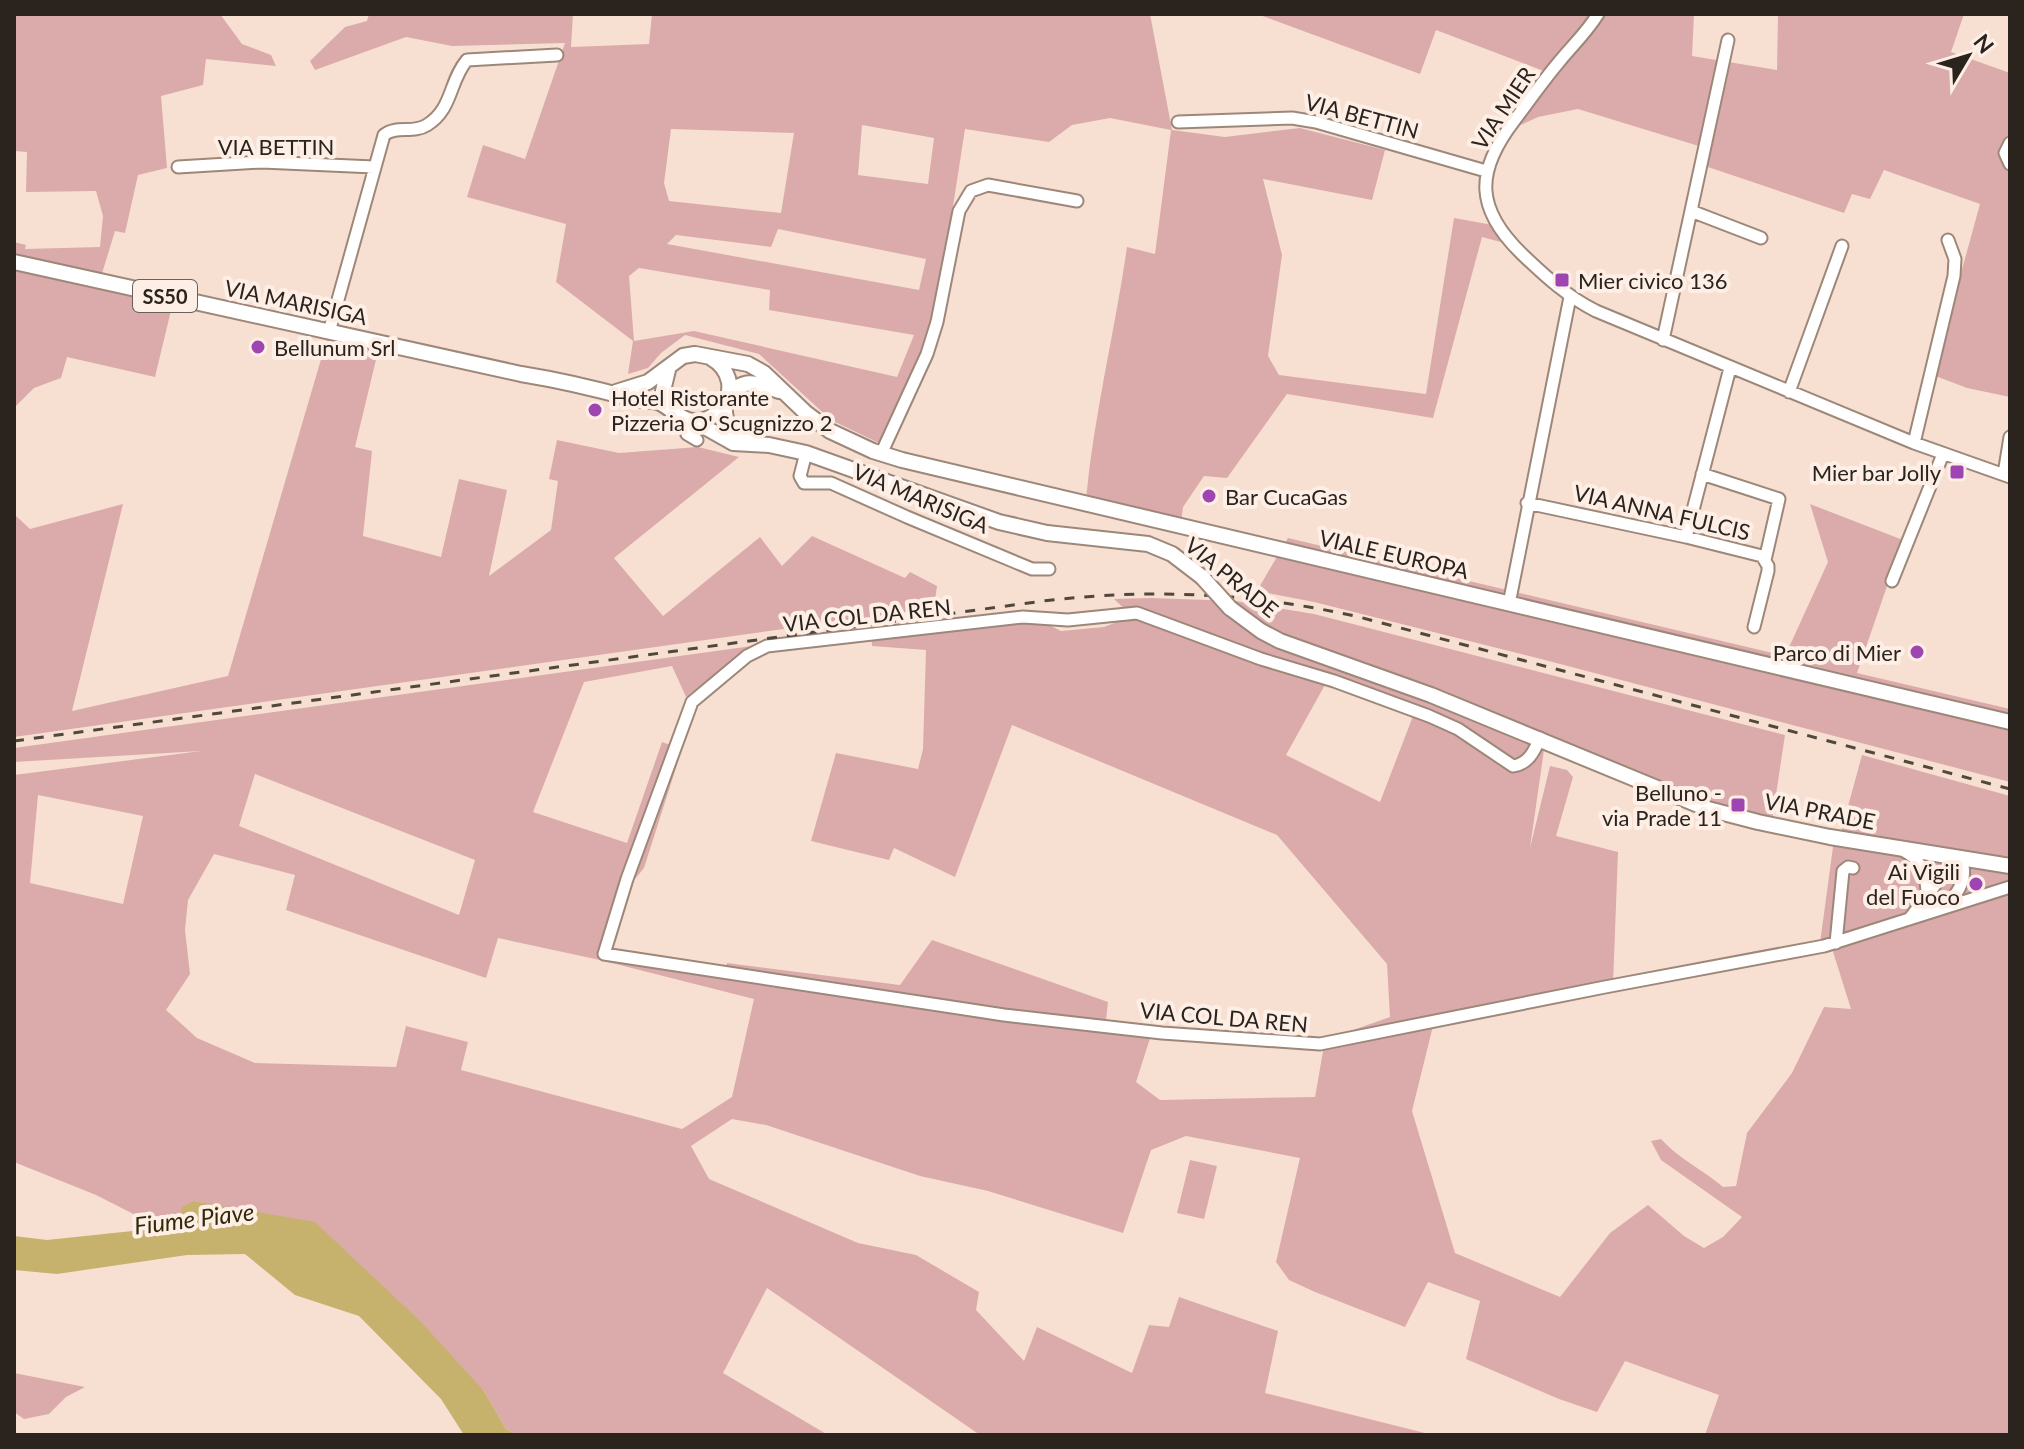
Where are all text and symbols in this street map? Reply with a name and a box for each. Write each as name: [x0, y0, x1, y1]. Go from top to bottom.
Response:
north arrow: [1928, 16, 2008, 96]
text: N: [1968, 28, 2000, 58]
street label: VIA MIER: [1466, 61, 1541, 154]
street label: VIA BETTIN: [1302, 88, 1422, 144]
street label: VIA BETTIN: [218, 133, 334, 160]
place label: Mier civico 136: [1578, 267, 1727, 294]
marker: Mier civico 136: [1553, 271, 1571, 289]
street label: VIA MARISIGA: [222, 274, 370, 330]
road number: SS50: [133, 280, 197, 312]
place label: Bellunum Srl: [274, 334, 395, 361]
marker: Bellunum Srl: [249, 338, 267, 356]
place label: Hotel Ristorante Pizzeria O' Scugnizzo 2: [611, 384, 832, 436]
marker: Hotel Ristorante Pizzeria O' Scugnizzo 2: [586, 401, 604, 419]
street label: VIA MARISIGA: [849, 457, 993, 539]
place label: Mier bar Jolly: [1812, 459, 1942, 486]
marker: Mier bar Jolly: [1948, 463, 1966, 481]
street label: VIA ANNA FULCIS: [1571, 479, 1753, 545]
place label: Bar CucaGas: [1225, 483, 1348, 510]
marker: Bar CucaGas: [1200, 487, 1218, 505]
street label: VIALE EUROPA: [1317, 524, 1472, 584]
street label: VIA PRADE: [1180, 531, 1284, 623]
street label: VIA COL DA REN: [782, 593, 952, 637]
place label: Parco di Mier: [1773, 639, 1901, 666]
marker: Parco di Mier: [1908, 643, 1926, 661]
place label: Belluno - via Prade 11: [1602, 779, 1722, 831]
street label: VIA PRADE: [1762, 787, 1878, 835]
marker: Belluno - via Prade 11: [1729, 796, 1747, 814]
place label: Ai Vigili del Fuoco: [1866, 858, 1960, 910]
marker: Ai Vigili del Fuoco: [1967, 875, 1985, 893]
street label: VIA COL DA REN: [1139, 996, 1309, 1038]
water label: Fiume Piave: [132, 1196, 256, 1240]

